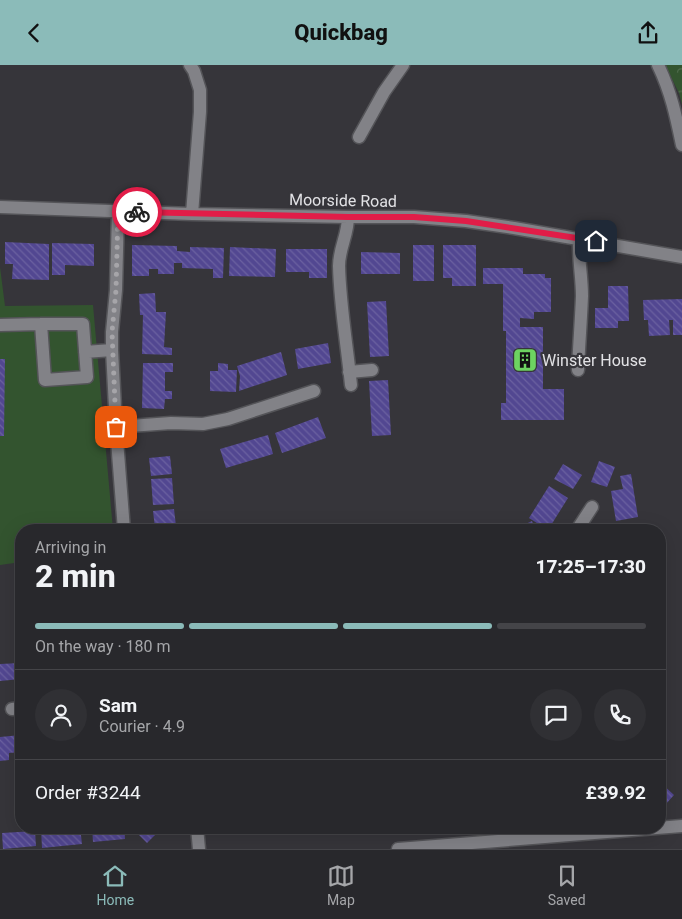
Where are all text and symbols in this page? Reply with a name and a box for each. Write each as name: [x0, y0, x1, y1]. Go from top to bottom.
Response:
icon: back: [20, 19, 48, 47]
icon: share: [634, 19, 662, 47]
text: Quickbag: [294, 20, 388, 45]
courier: [112, 187, 162, 237]
street label: Moorside Road: [289, 190, 397, 211]
icon: bike: [123, 198, 151, 226]
pin: [575, 220, 617, 262]
icon: home: [582, 227, 610, 255]
building icon: Winster House: [512, 347, 538, 373]
place label: Winster House: [542, 351, 646, 370]
pin: [95, 406, 137, 448]
icon: bag: [102, 413, 130, 441]
text: Arriving in: [35, 538, 106, 557]
text: 17:25–17:30: [535, 555, 646, 578]
text: 2 min: [35, 557, 116, 595]
text: On the way · 180 m: [35, 637, 171, 656]
button: person: [35, 689, 87, 741]
button: chat: [530, 689, 582, 741]
button: phone: [594, 689, 646, 741]
text: Sam: [99, 694, 137, 717]
text: Courier · 4.9: [99, 717, 185, 736]
text: Order #3244: [35, 781, 141, 804]
text: £39.92: [586, 781, 646, 804]
tab: Home: [96, 862, 134, 908]
tab: Map: [327, 862, 355, 908]
tab: Saved: [548, 862, 586, 908]

